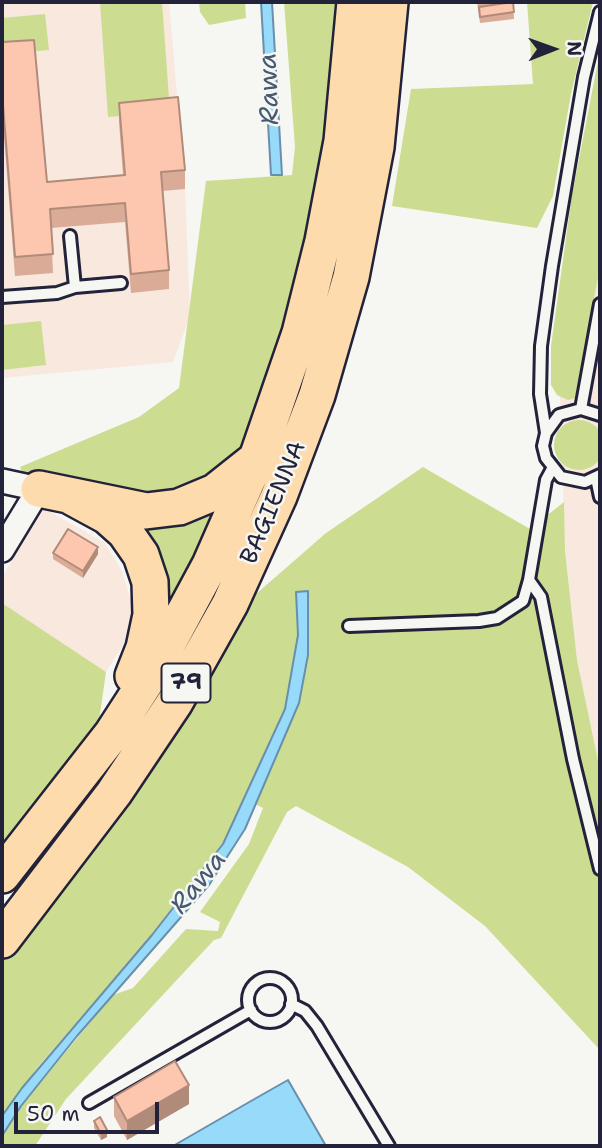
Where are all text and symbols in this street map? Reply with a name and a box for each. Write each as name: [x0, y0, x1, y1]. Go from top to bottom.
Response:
north arrow: [518, 14, 588, 84]
text: N: [562, 41, 587, 56]
water label: Rawa: [253, 53, 287, 125]
street label: BAGIENNA: [235, 437, 313, 569]
road number: 79: [162, 664, 210, 702]
water label: Rawa: [164, 845, 234, 921]
scale bar: [18, 1088, 163, 1132]
text: 50 m: [27, 1100, 80, 1128]

